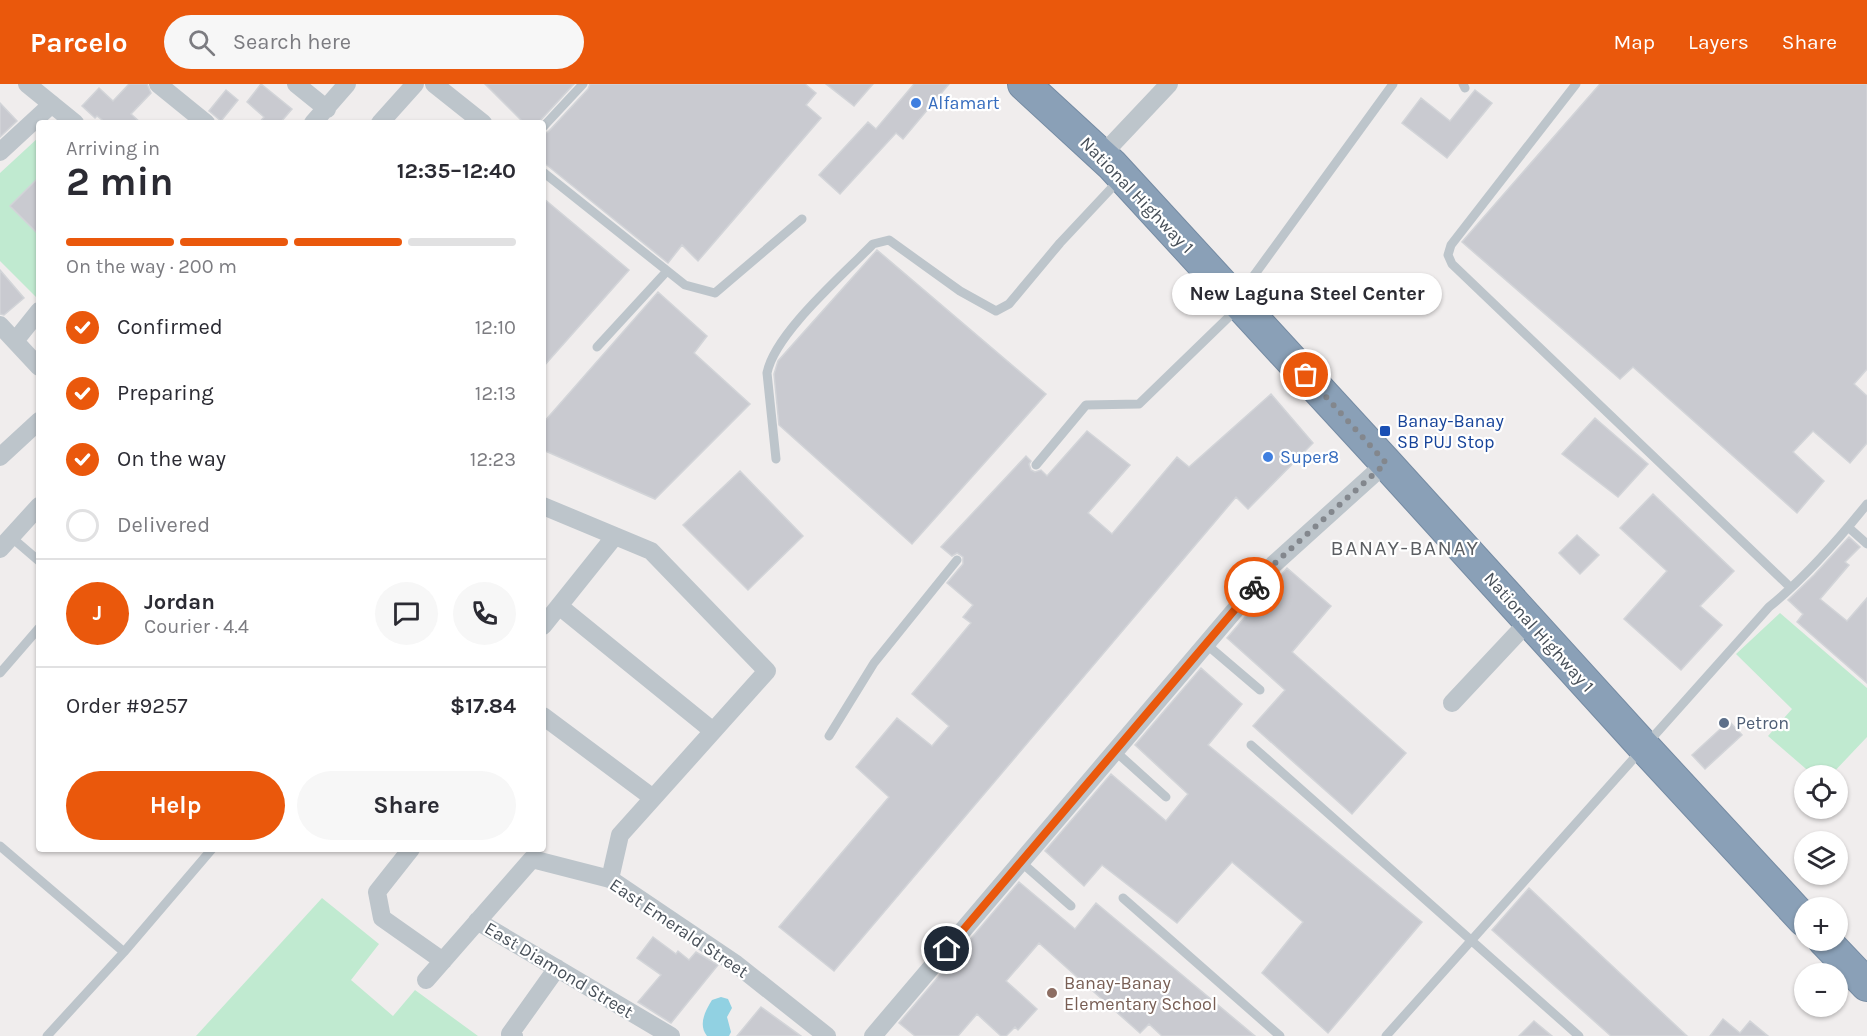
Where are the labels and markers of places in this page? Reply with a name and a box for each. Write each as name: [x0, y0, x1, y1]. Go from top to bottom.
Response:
place label: Alfamart: [928, 92, 1000, 114]
marker: Alfamart: [909, 96, 923, 110]
callout: New Laguna Steel Center: [1171, 273, 1441, 315]
pin: [1280, 349, 1331, 400]
place label: Banay-Banay SB PUJ Stop: [1397, 410, 1504, 453]
marker: Banay-Banay SB PUJ Stop: [1378, 424, 1392, 438]
place label: Super8: [1280, 446, 1339, 468]
marker: Super8: [1261, 450, 1275, 464]
place label: Petron: [1736, 712, 1789, 734]
marker: Petron: [1717, 716, 1731, 730]
pin: [921, 923, 972, 974]
place label: Banay-Banay Elementary School: [1064, 972, 1217, 1015]
marker: Banay-Banay Elementary School: [1045, 986, 1059, 1000]

